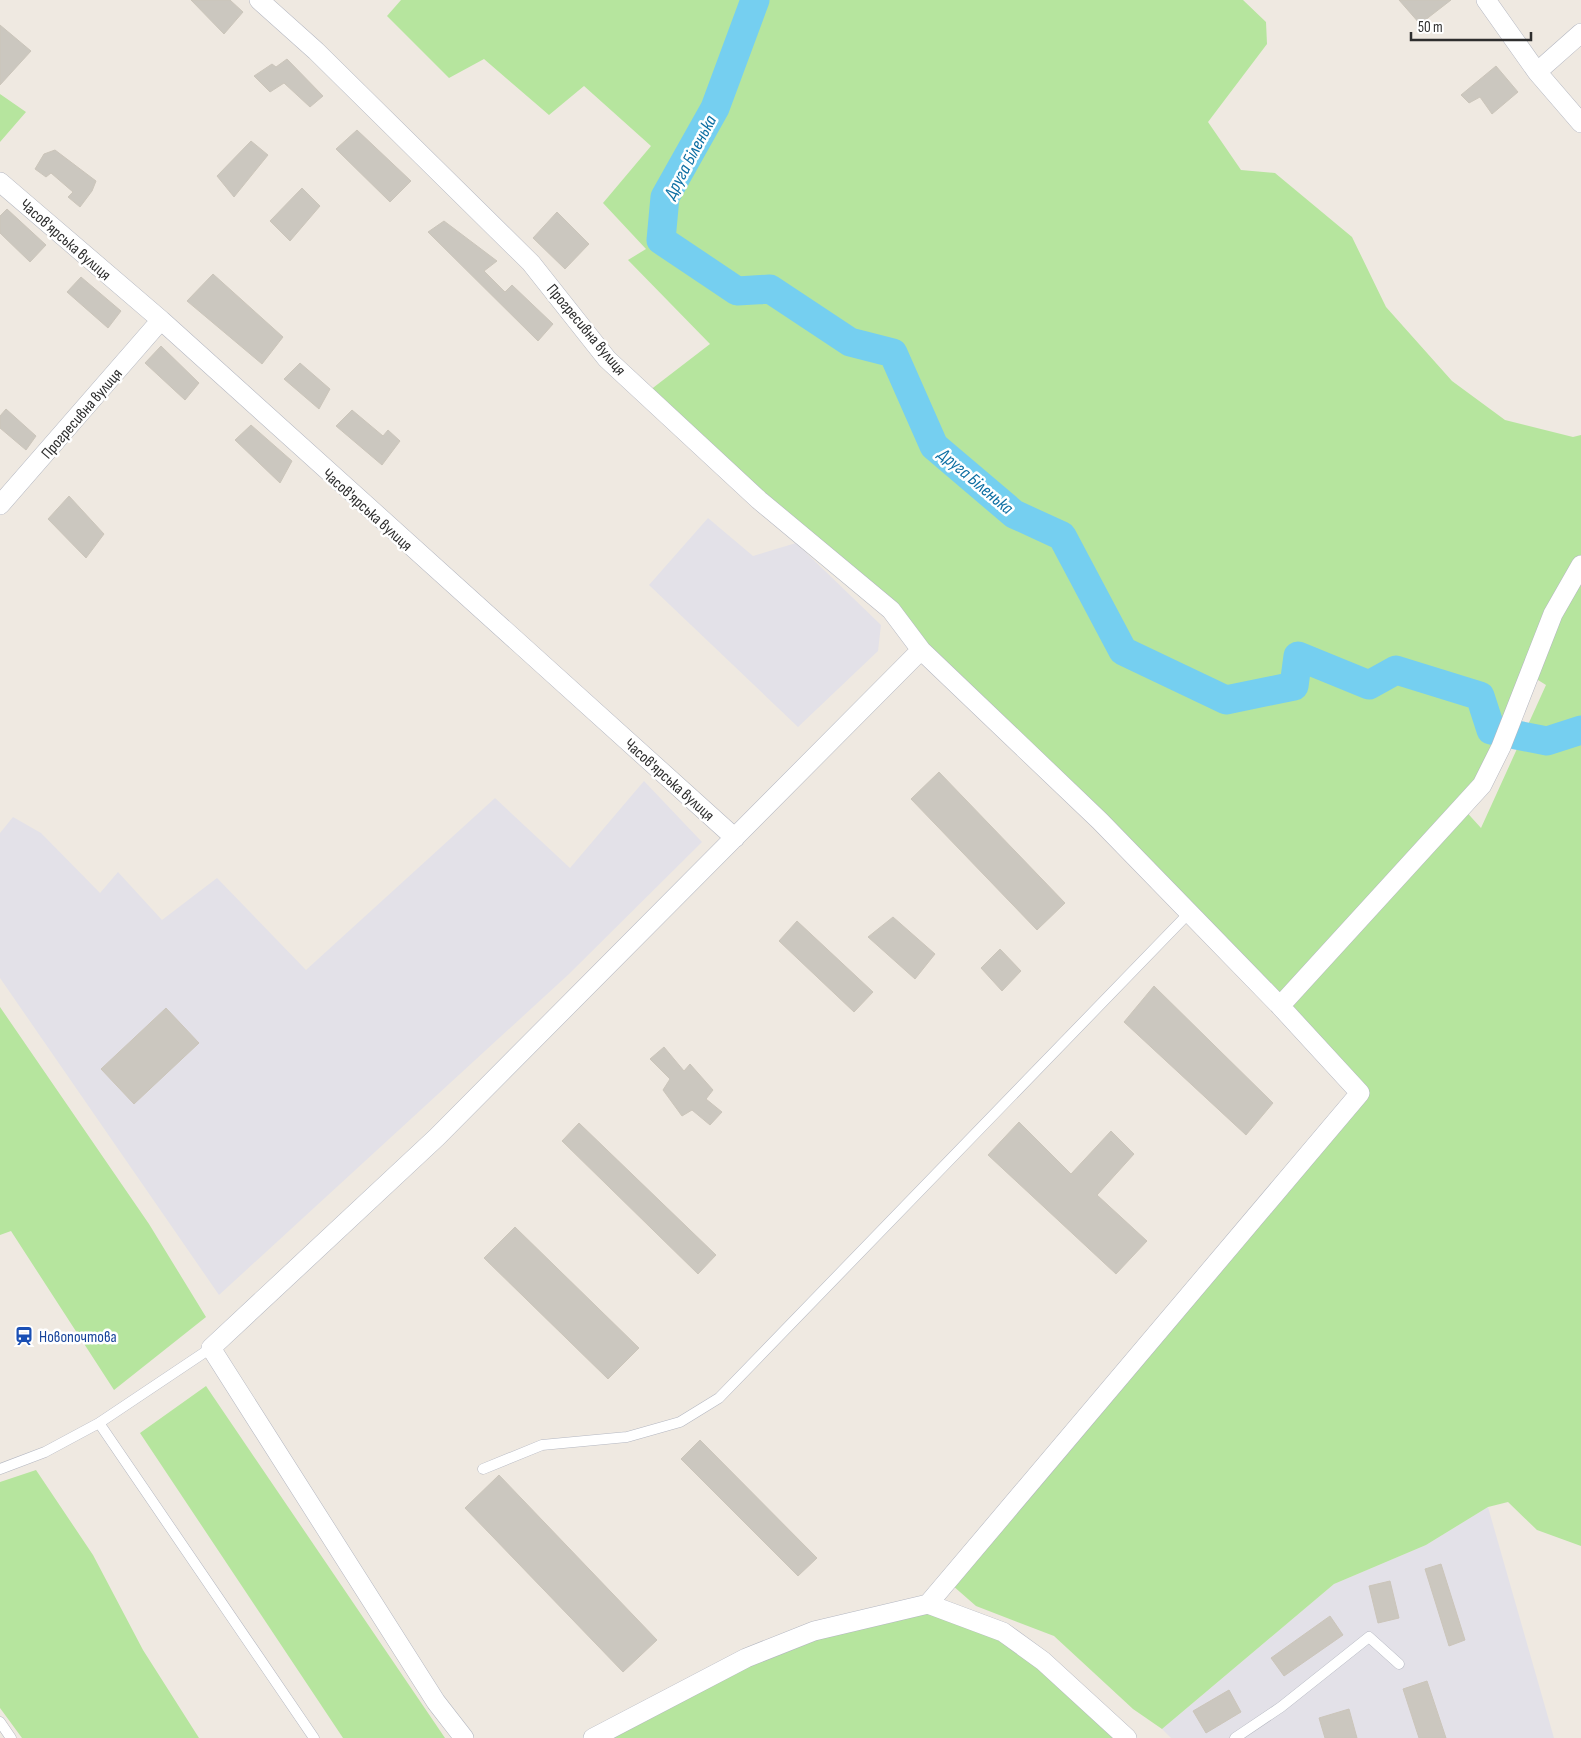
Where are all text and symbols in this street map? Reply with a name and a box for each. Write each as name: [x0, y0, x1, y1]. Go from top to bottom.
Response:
scale bar: [1411, 10, 1531, 42]
text: 50 m: [1418, 18, 1443, 37]
water label: Друга Біленька: [659, 111, 722, 203]
street label: Часов'ярська вулиця: [16, 195, 114, 285]
street label: Прогресивна вулиця: [542, 280, 630, 380]
street label: Прогресивна вулиця: [38, 365, 127, 463]
water label: Друга Біленька: [933, 443, 1018, 519]
street label: Часов'ярська вулиця: [318, 465, 416, 555]
street label: Часов'ярська вулиця: [620, 735, 718, 825]
station icon: Новопочтова: [13, 1325, 35, 1347]
place label: Новопочтова: [39, 1328, 117, 1347]

